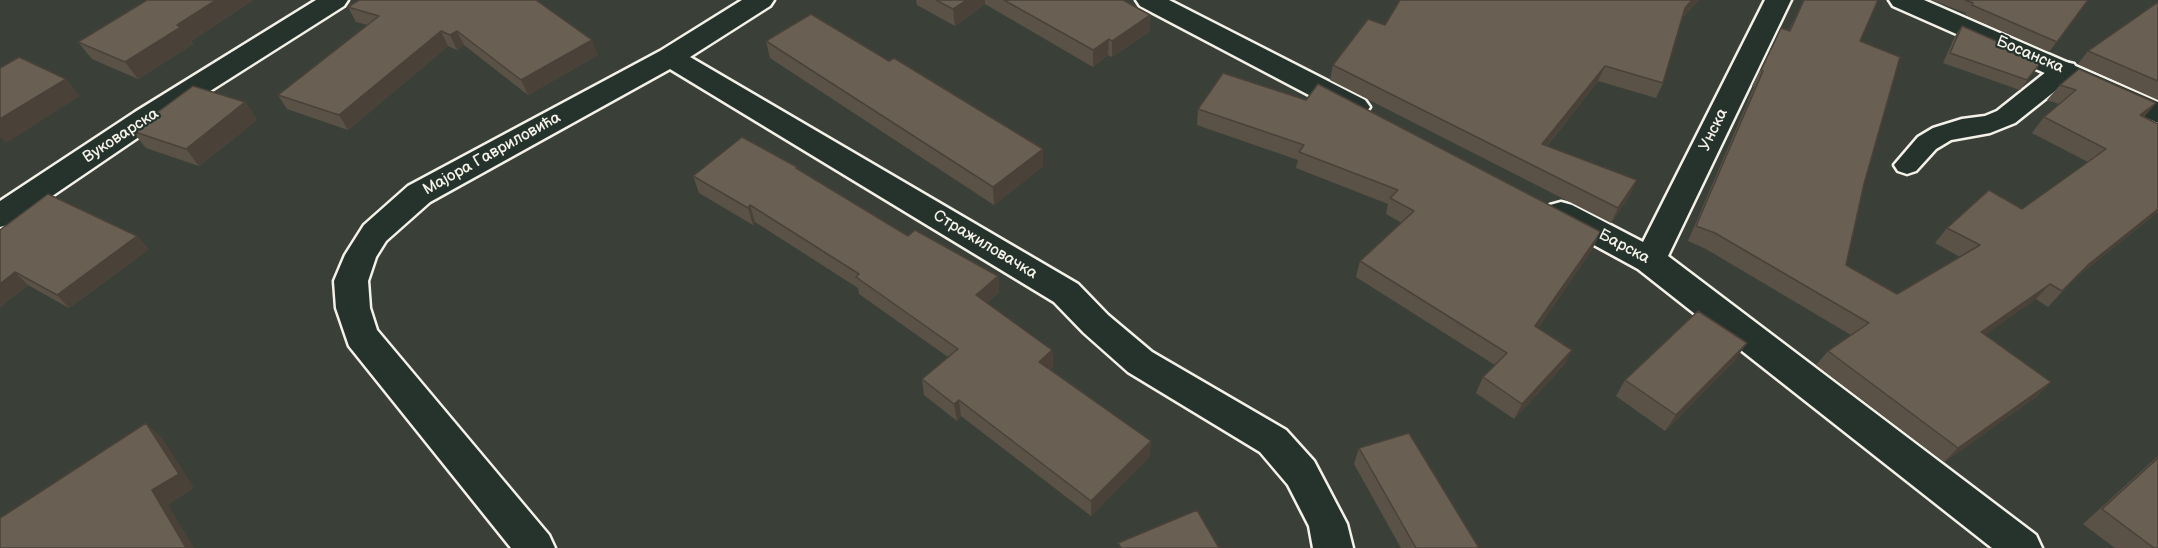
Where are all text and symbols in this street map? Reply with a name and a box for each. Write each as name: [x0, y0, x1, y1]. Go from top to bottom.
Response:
street label: Босанска: [1993, 32, 2067, 78]
street label: Вуковарска: [79, 104, 163, 168]
street label: Унска: [1695, 106, 1733, 154]
street label: Мајора Гавриловића: [420, 108, 564, 200]
street label: Стражиловачка: [929, 206, 1041, 284]
street label: Барска: [1595, 226, 1653, 268]

